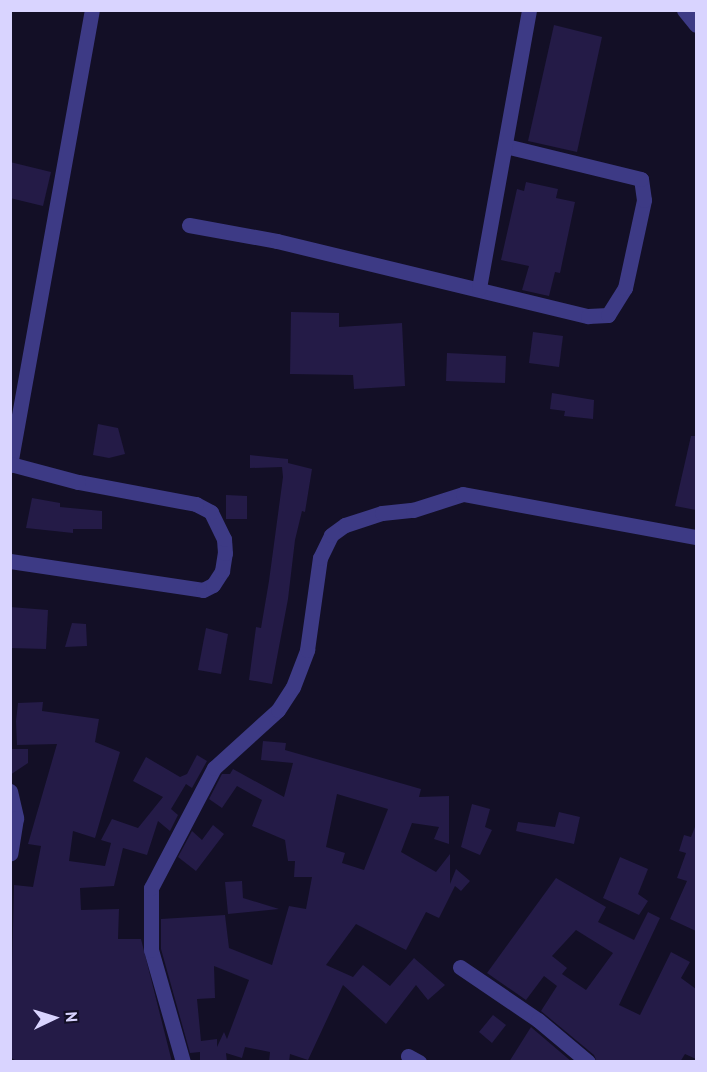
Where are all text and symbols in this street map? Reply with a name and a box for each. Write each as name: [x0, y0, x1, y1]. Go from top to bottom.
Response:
north arrow: [24, 988, 84, 1048]
text: N: [62, 1011, 82, 1023]

